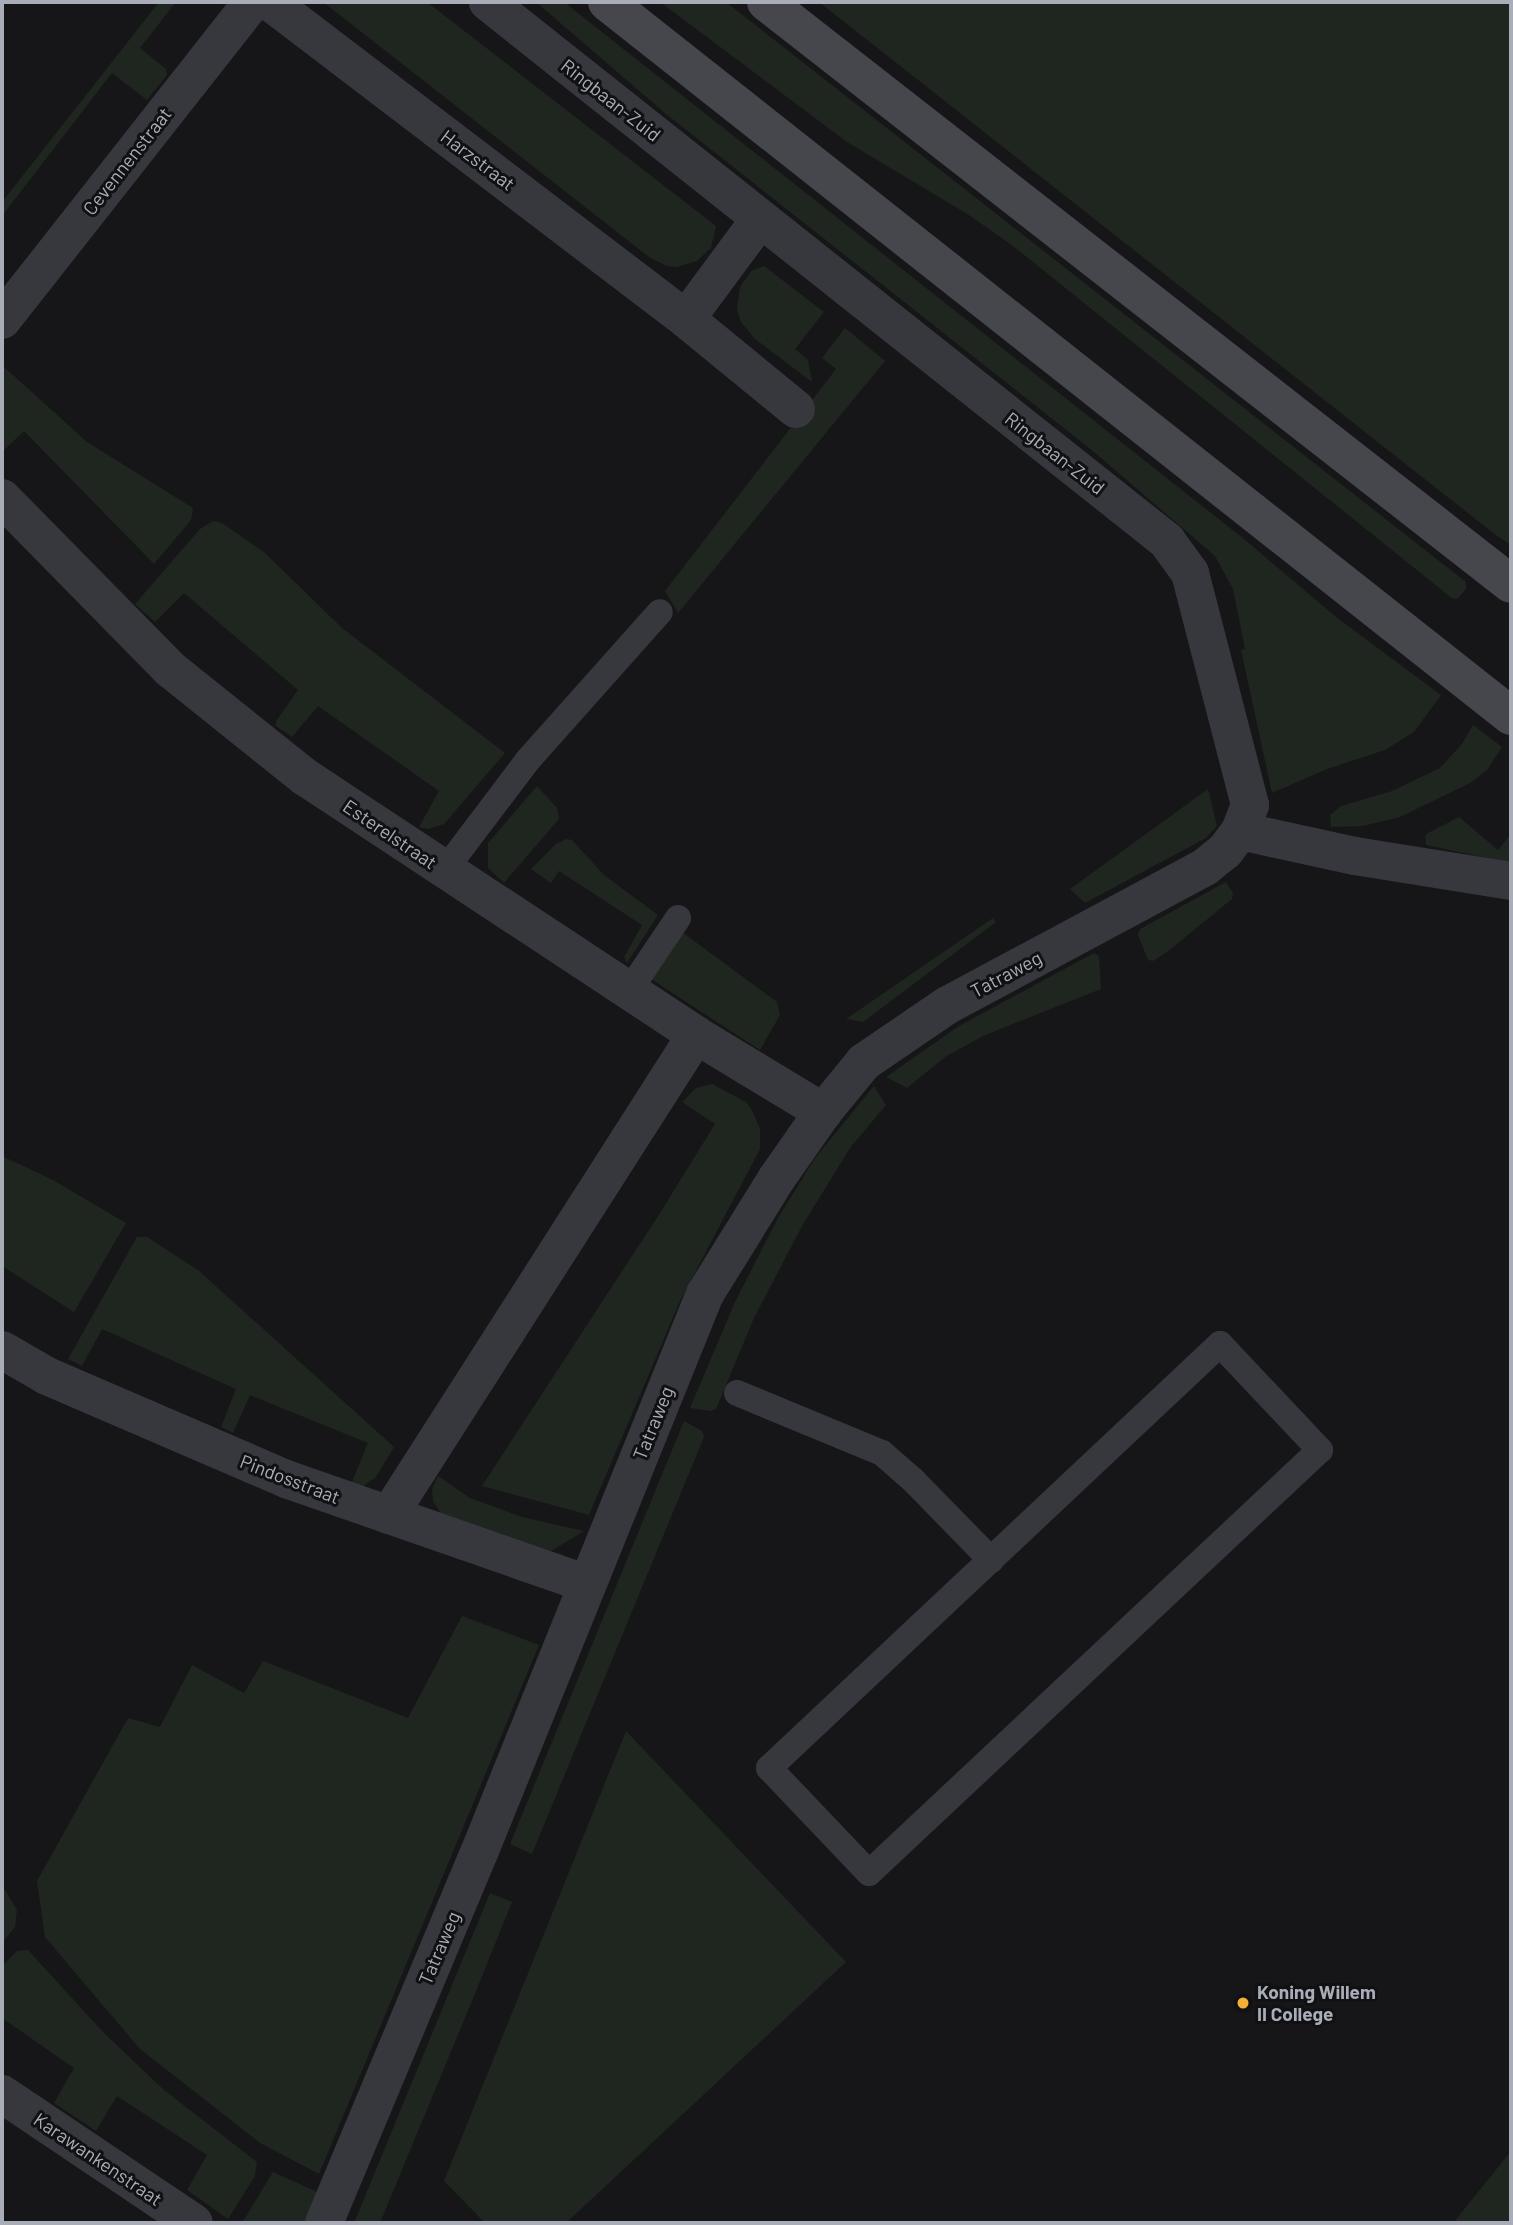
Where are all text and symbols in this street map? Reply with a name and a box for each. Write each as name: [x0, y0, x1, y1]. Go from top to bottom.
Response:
street label: Ringbaan-Zuid: [557, 54, 665, 146]
street label: Cevennenstraat: [78, 103, 176, 219]
street label: Harzstraat: [437, 125, 519, 195]
street label: Ringbaan-Zuid: [1001, 407, 1109, 499]
street label: Esterelstraat: [339, 794, 441, 874]
street label: Tatraweg: [967, 946, 1045, 1002]
street label: Tatraweg: [628, 1383, 678, 1463]
street label: Pindosstraat: [237, 1450, 343, 1508]
street label: Tatraweg: [413, 1908, 465, 1988]
place label: Koning Willem II College: [1257, 1981, 1376, 2025]
marker: Koning Willem II College: [1235, 1995, 1251, 2011]
street label: Karawankenstraat: [29, 2108, 167, 2210]

